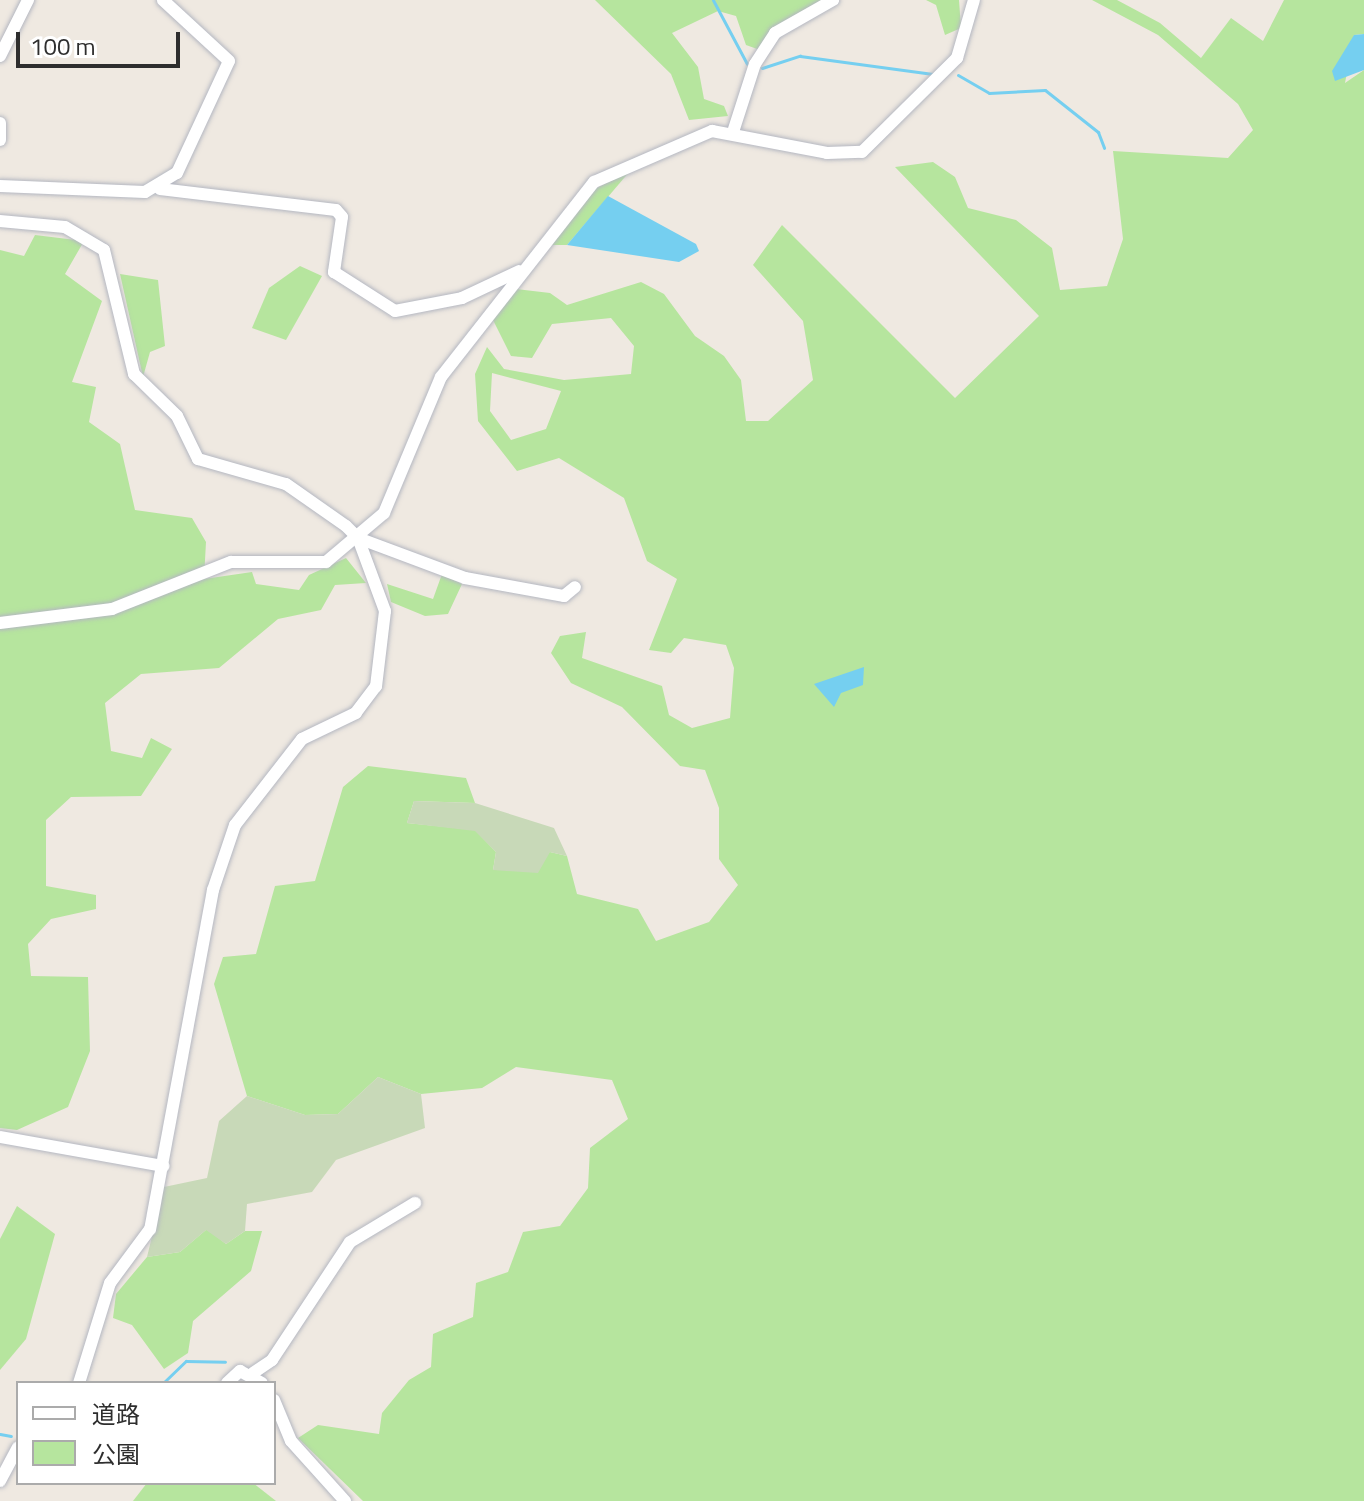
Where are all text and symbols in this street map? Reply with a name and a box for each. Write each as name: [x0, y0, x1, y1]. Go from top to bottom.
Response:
scale bar: [20, 16, 184, 66]
text: 100 m: [30, 28, 96, 64]
legend: [16, 1381, 276, 1485]
text: 道路: [92, 1396, 140, 1432]
text: 公園: [92, 1436, 140, 1472]

